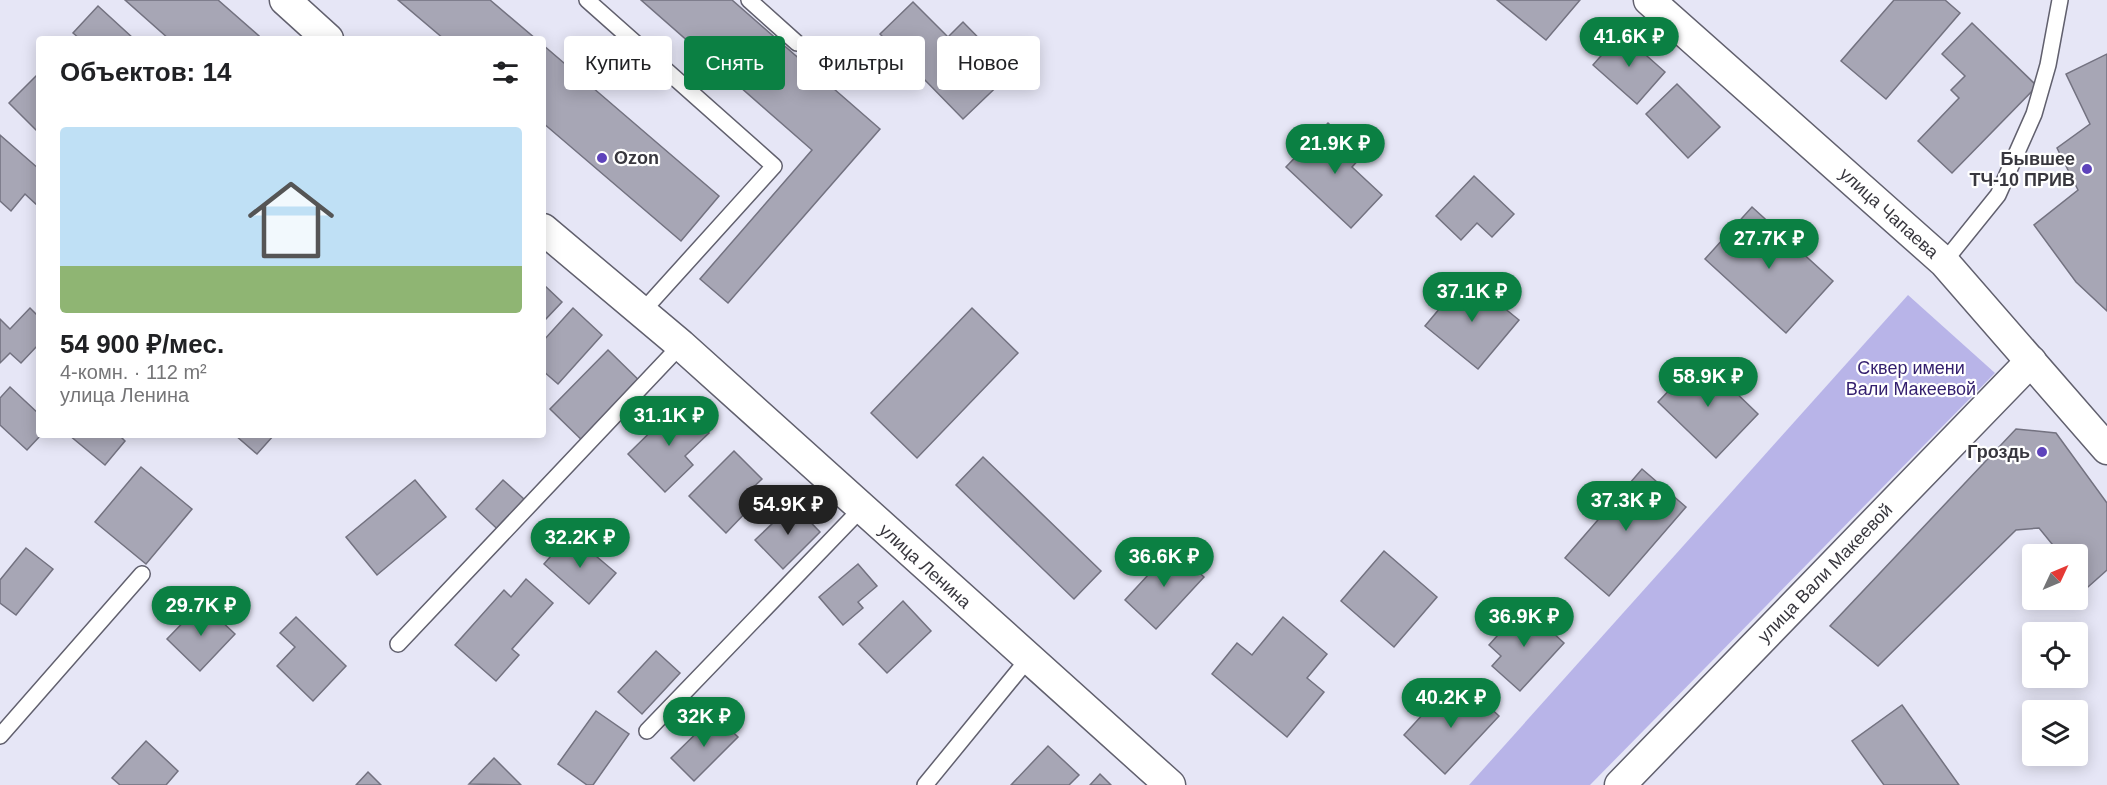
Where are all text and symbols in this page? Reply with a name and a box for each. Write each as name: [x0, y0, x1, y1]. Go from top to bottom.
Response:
pin: 41.6K ₽: [1574, 17, 1684, 68]
text: 41.6K ₽: [1594, 25, 1664, 47]
chip: Купить: [564, 36, 672, 90]
chip: Снять: [684, 36, 785, 90]
chip: Фильтры: [797, 36, 925, 90]
chip: Новое: [937, 36, 1040, 90]
icon: filters: [489, 56, 522, 89]
text: Объектов: 14: [60, 57, 231, 87]
pin: 21.9K ₽: [1280, 124, 1390, 175]
text: 21.9K ₽: [1300, 132, 1370, 154]
place label: Ozon: [614, 148, 659, 168]
place label: Бывшее ТЧ-10 ПРИВ: [1969, 149, 2075, 190]
marker: Ozon: [595, 151, 609, 165]
marker: Бывшее ТЧ-10 ПРИВ: [2080, 162, 2094, 176]
street label: улица Чапаева: [1836, 164, 1943, 263]
icon: home: [237, 166, 345, 274]
pin: 27.7K ₽: [1714, 219, 1824, 270]
text: 27.7K ₽: [1734, 227, 1804, 249]
pin: 37.1K ₽: [1417, 272, 1527, 323]
text: 37.1K ₽: [1437, 280, 1507, 302]
text: 54 900 ₽/мес.: [60, 329, 224, 359]
pin: 58.9K ₽: [1653, 357, 1763, 408]
park label: Сквер имени Вали Макеевой: [1846, 358, 1976, 399]
text: 4-комн. · 112 m²: [60, 361, 207, 383]
text: 58.9K ₽: [1673, 365, 1743, 387]
text: улица Ленина: [60, 384, 189, 406]
pin: 31.1K ₽: [614, 396, 724, 447]
text: 31.1K ₽: [634, 404, 704, 426]
place label: Гроздь: [1967, 442, 2030, 462]
marker: Гроздь: [2035, 445, 2049, 459]
pin: 37.3K ₽: [1571, 481, 1681, 532]
pin: 54.9K ₽: [733, 485, 843, 536]
text: 37.3K ₽: [1591, 489, 1661, 511]
text: 54.9K ₽: [753, 493, 823, 515]
street label: улица Вали Макеевой: [1754, 500, 1896, 646]
pin: 32.2K ₽: [525, 518, 635, 569]
street label: улица Ленина: [875, 520, 976, 613]
text: 32.2K ₽: [545, 526, 615, 548]
pin: 36.6K ₽: [1109, 537, 1219, 588]
north arrow: [2022, 544, 2088, 610]
map controls: [2022, 544, 2088, 766]
text: 36.6K ₽: [1129, 545, 1199, 567]
pin: 29.7K ₽: [146, 586, 256, 637]
text: 29.7K ₽: [166, 594, 236, 616]
pin: 36.9K ₽: [1469, 597, 1579, 648]
text: 36.9K ₽: [1489, 605, 1559, 627]
button: locate: [2022, 622, 2088, 688]
pin: 40.2K ₽: [1396, 678, 1506, 729]
text: 40.2K ₽: [1416, 686, 1486, 708]
pin: 32K ₽: [662, 697, 746, 748]
button: layers: [2022, 700, 2088, 766]
text: 32K ₽: [677, 705, 731, 727]

